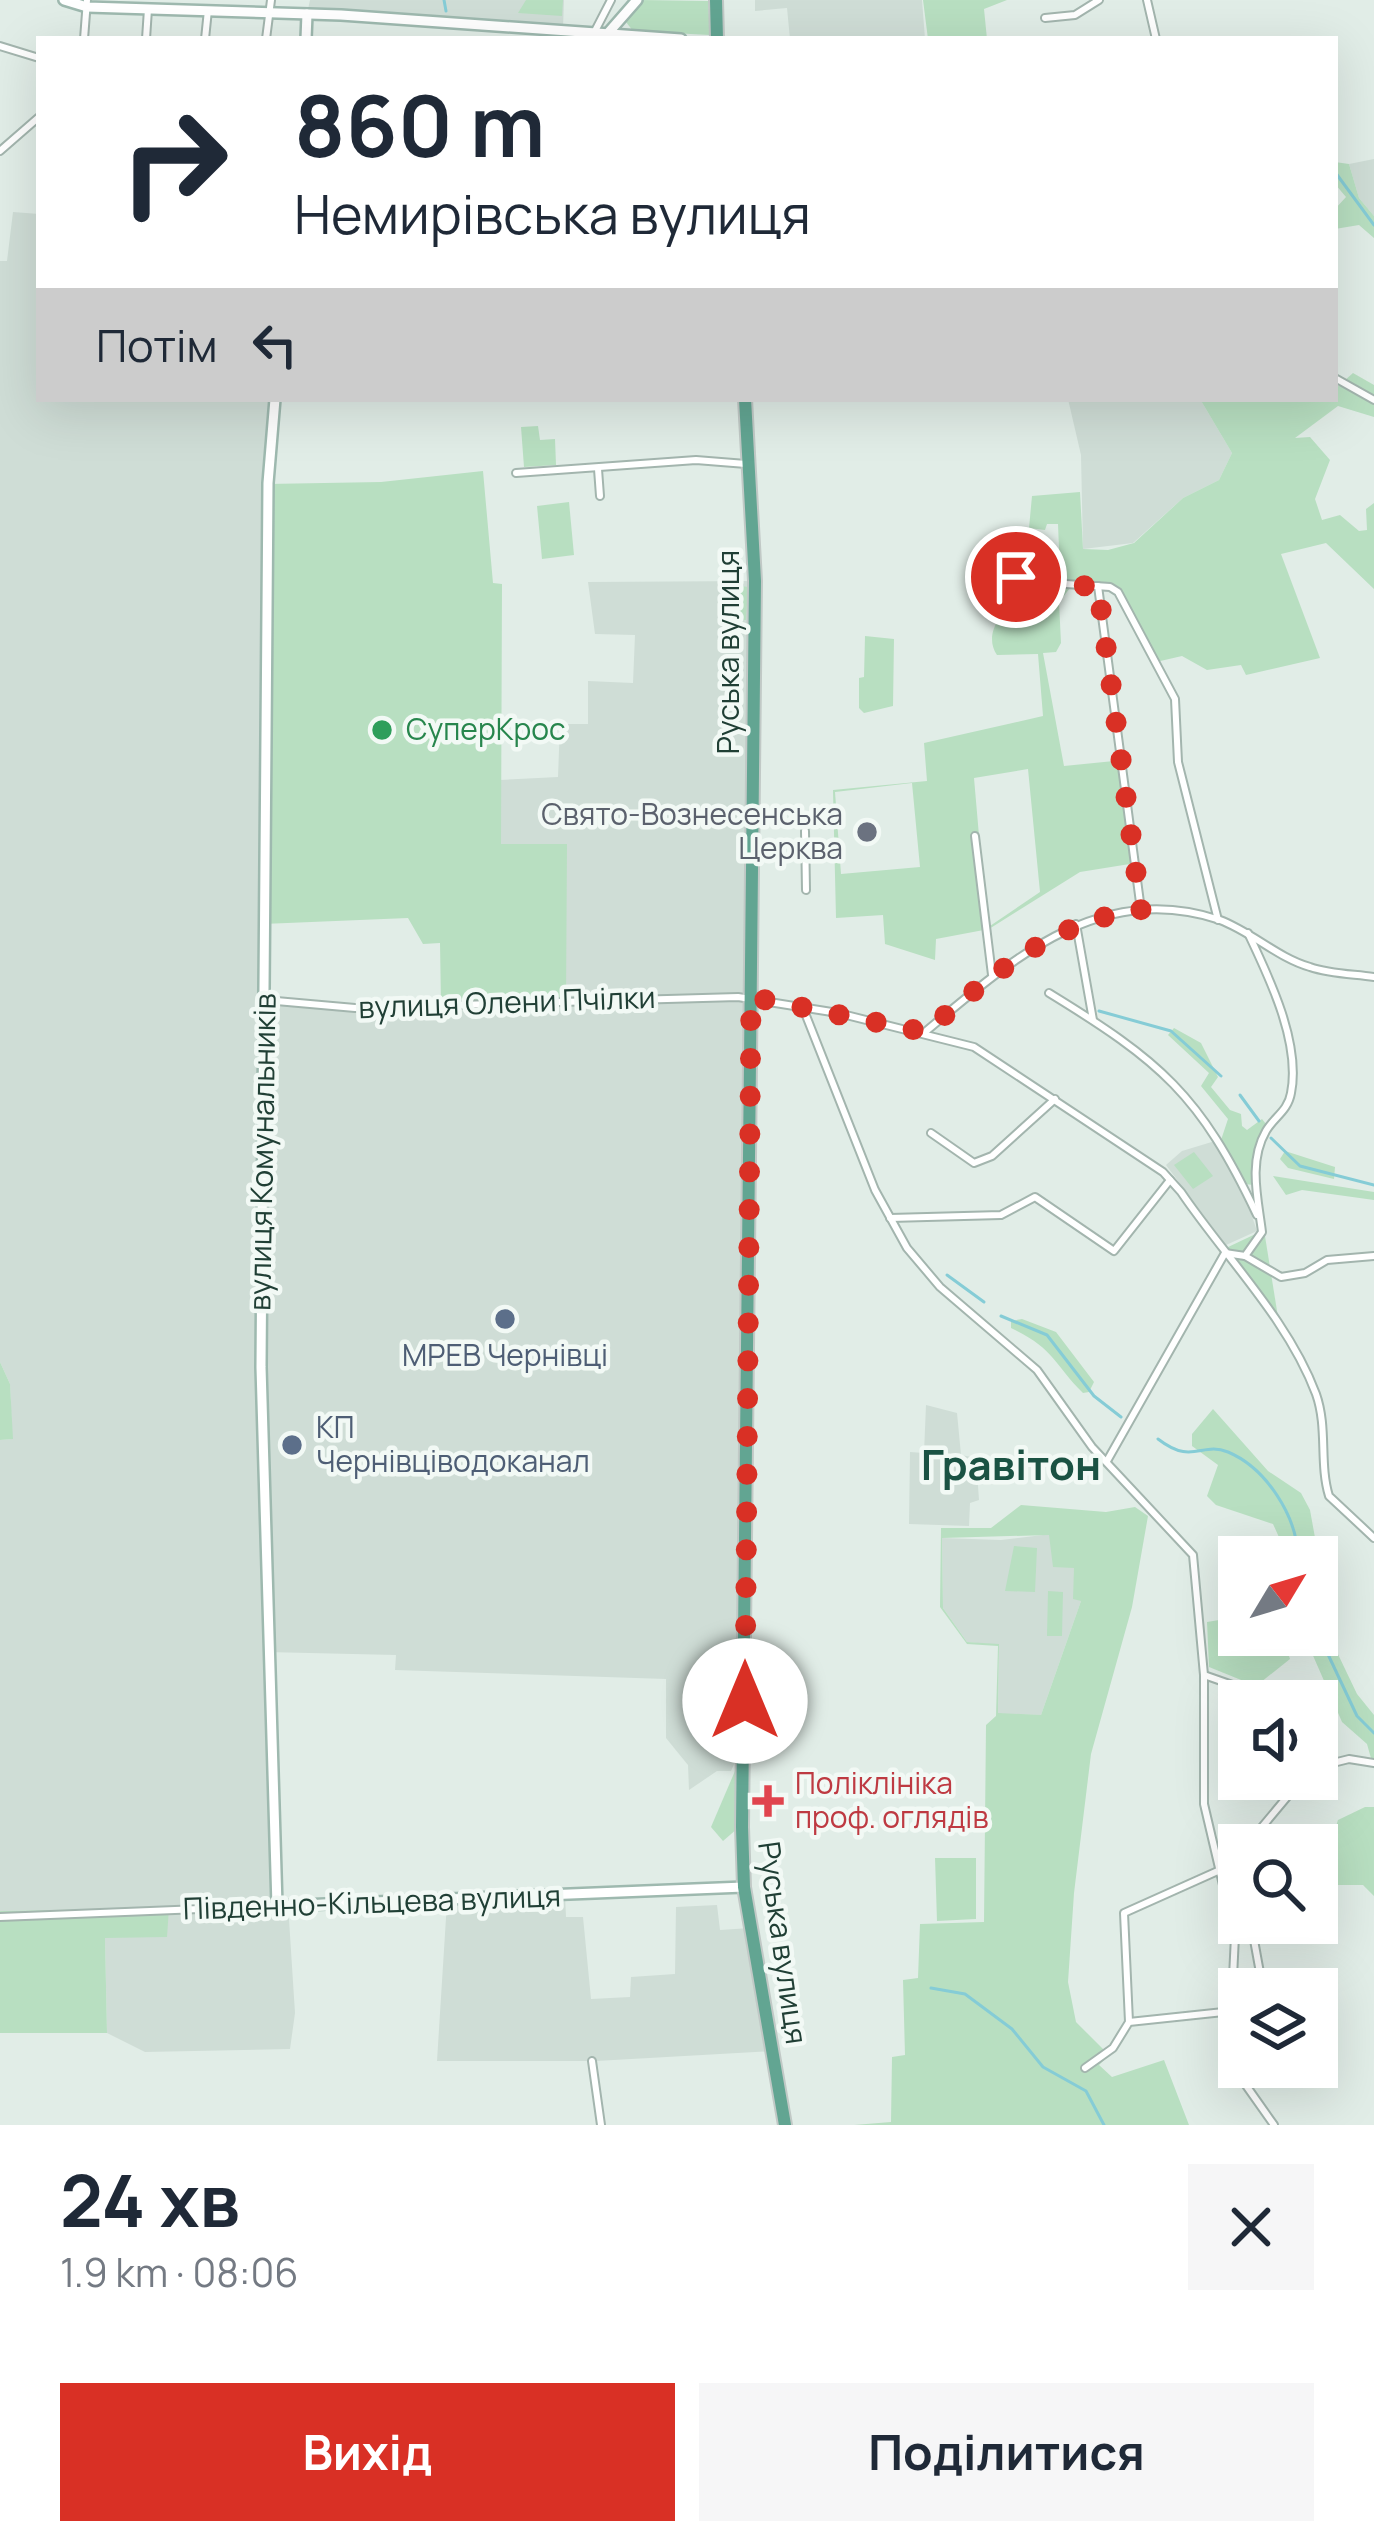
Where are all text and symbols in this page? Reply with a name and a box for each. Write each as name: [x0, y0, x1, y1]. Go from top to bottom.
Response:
text: 860 m: [294, 67, 545, 182]
icon: right: [96, 84, 252, 240]
text: Немирівська вулиця: [294, 176, 811, 250]
icon: left: [242, 312, 308, 378]
text: Потім: [96, 314, 218, 376]
pin: [965, 526, 1067, 628]
icon: arrive: [983, 544, 1049, 610]
street label: Руська вулиця: [707, 550, 748, 754]
place label: СуперКрос: [406, 708, 566, 749]
marker: СуперКрос: [369, 717, 395, 743]
place label: Свято-Вознесенська Церква: [541, 793, 843, 868]
marker: Свято-Вознесенська Церква: [854, 819, 880, 845]
street label: вулиця Олени Пчілки: [358, 976, 656, 1027]
street label: вулиця Комунальників: [238, 993, 285, 1311]
marker: МРЕВ Чернівці: [492, 1306, 518, 1332]
place label: МРЕВ Чернівці: [402, 1334, 608, 1375]
place label: КП Чернівціводоканал: [316, 1406, 590, 1481]
marker: КП Чернівціводоканал: [279, 1432, 305, 1458]
district label: Гравітон: [921, 1435, 1101, 1493]
north arrow: [1218, 1536, 1338, 1656]
map controls: [1218, 1536, 1338, 2088]
position arrow: [682, 1638, 808, 1764]
button: sound: [1218, 1680, 1338, 1800]
place label: Поліклініка проф. оглядів: [795, 1762, 988, 1837]
marker: Поліклініка проф. оглядів: [752, 1785, 784, 1817]
button: search: [1218, 1824, 1338, 1944]
street label: Руська вулиця: [749, 1839, 818, 2047]
street label: Південно-Кільцева вулиця: [182, 1874, 562, 1929]
button: layers: [1218, 1968, 1338, 2088]
text: 24 хв: [60, 2150, 240, 2249]
button: close: [1188, 2164, 1314, 2290]
text: 1.9 km · 08:06: [60, 2245, 298, 2299]
button: Вихід: [60, 2383, 675, 2521]
button: Поділитися: [699, 2383, 1314, 2521]

